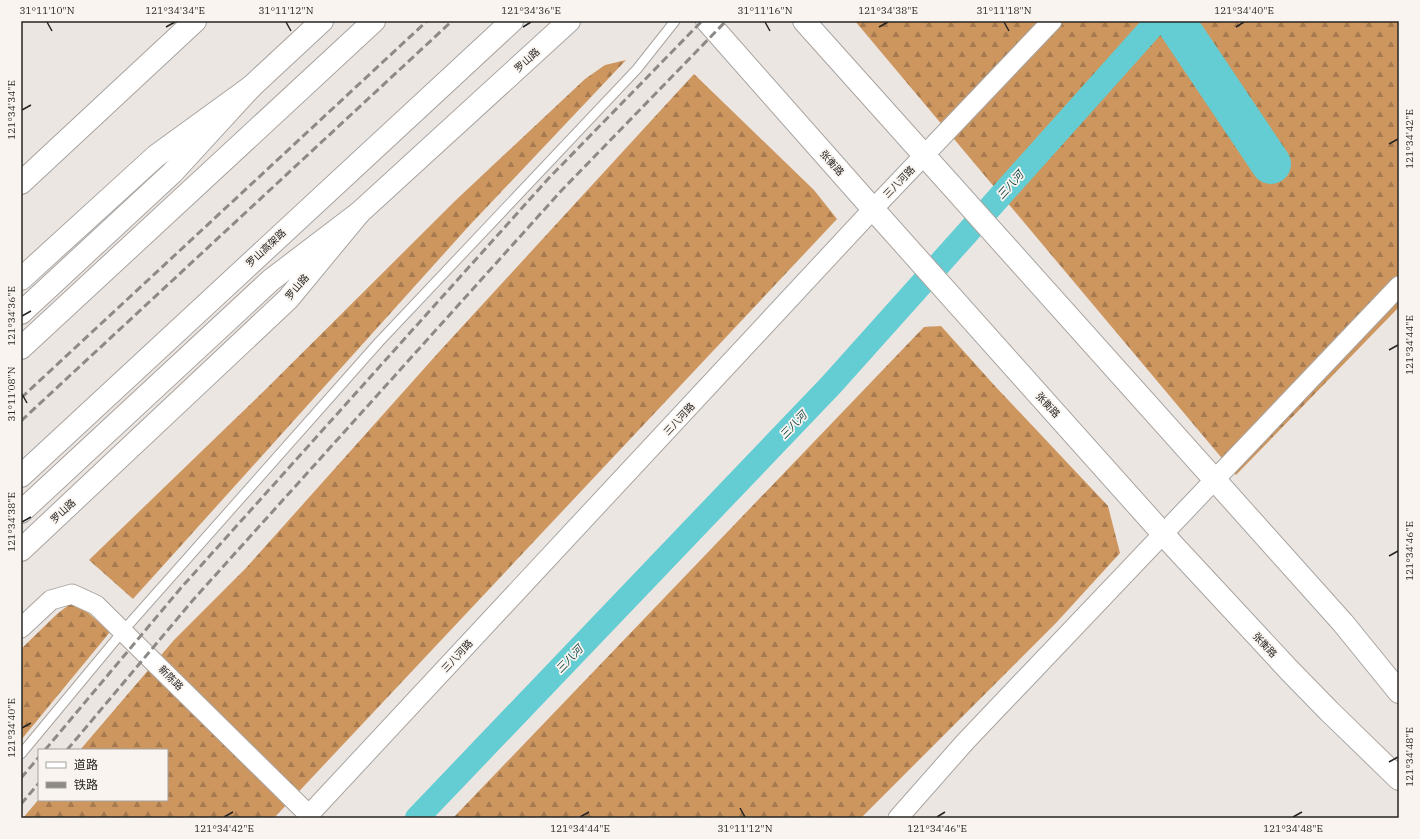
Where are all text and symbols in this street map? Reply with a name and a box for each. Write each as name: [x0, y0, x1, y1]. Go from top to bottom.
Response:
text: 31°11'10"N: [20, 4, 75, 17]
text: 121°34'34"E: [145, 4, 205, 17]
text: 31°11'12"N: [259, 4, 314, 17]
text: 121°34'36"E: [501, 4, 561, 17]
text: 31°11'16"N: [738, 4, 793, 17]
text: 121°34'38"E: [858, 4, 918, 17]
text: 31°11'18"N: [977, 4, 1032, 17]
text: 121°34'40"E: [1214, 4, 1274, 17]
street label: 罗山路: [512, 45, 542, 75]
text: 121°34'34"E: [5, 80, 18, 140]
text: 121°34'42"E: [1403, 109, 1416, 169]
street label: 张衡路: [817, 147, 847, 179]
street label: 三八河路: [880, 163, 918, 201]
water label: 三八河: [994, 167, 1028, 202]
street label: 罗山高架路: [243, 226, 289, 270]
street label: 罗山路: [282, 271, 312, 303]
text: 121°34'36"E: [5, 286, 18, 346]
text: 121°34'44"E: [1403, 315, 1416, 375]
text: 31°11'08"N: [5, 366, 18, 422]
street label: 张衡路: [1033, 390, 1063, 420]
street label: 三八河路: [661, 400, 697, 438]
water label: 三八河: [777, 407, 811, 442]
text: 121°34'38"E: [5, 492, 18, 552]
street label: 罗山路: [48, 496, 78, 526]
text: 121°34'46"E: [1403, 521, 1416, 581]
street label: 张衡路: [1250, 630, 1280, 660]
street label: 三八河路: [439, 637, 475, 675]
water label: 三八河: [553, 641, 587, 676]
street label: 新陈路: [156, 663, 186, 693]
text: 121°34'40"E: [5, 698, 18, 758]
text: 121°34'48"E: [1403, 727, 1416, 787]
legend: [38, 749, 168, 801]
text: 道路: [74, 757, 98, 772]
text: 铁路: [74, 777, 98, 792]
text: 121°34'42"E: [194, 822, 254, 835]
text: 121°34'44"E: [550, 822, 610, 835]
text: 31°11'12"N: [718, 822, 773, 835]
text: 121°34'46"E: [907, 822, 967, 835]
text: 121°34'48"E: [1263, 822, 1323, 835]

